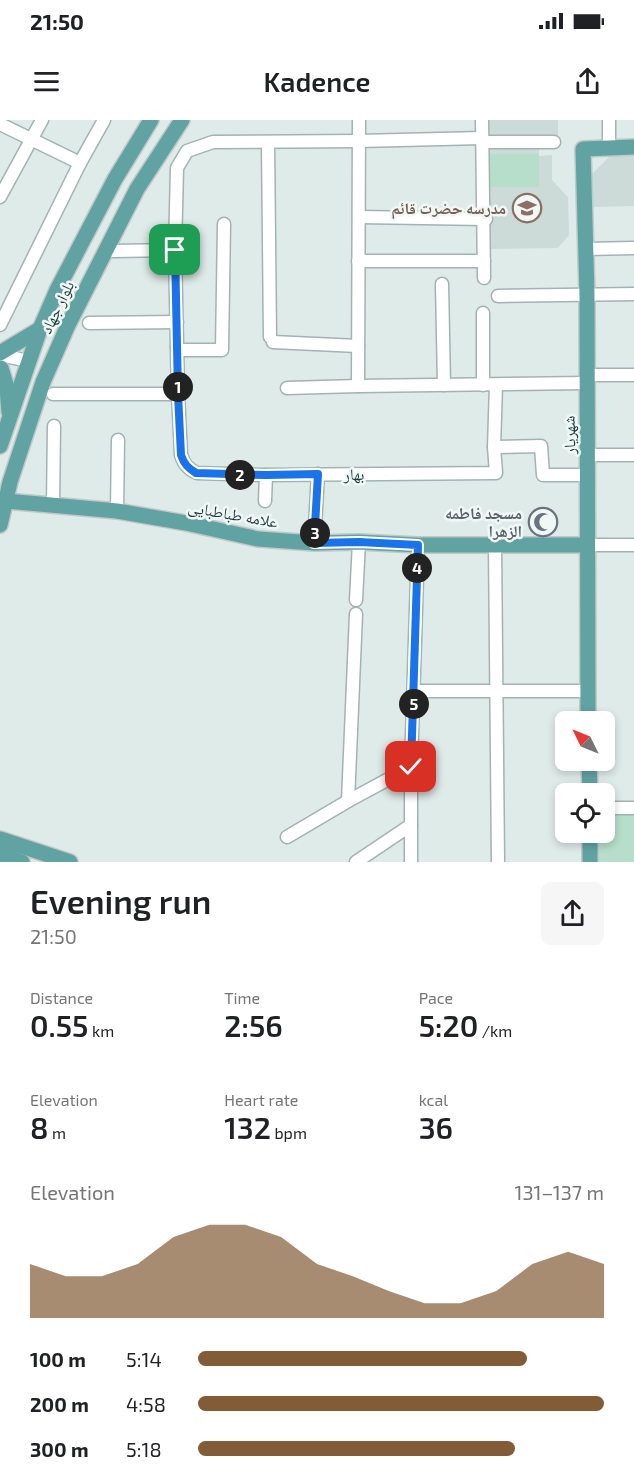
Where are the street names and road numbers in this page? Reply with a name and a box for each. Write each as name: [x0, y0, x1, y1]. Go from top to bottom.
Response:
street label: بلوار جهاد: [36, 277, 78, 337]
street label: شهریار: [559, 415, 579, 456]
street label: بهار: [342, 464, 365, 484]
street label: علامه طباطبایی: [186, 496, 280, 533]

